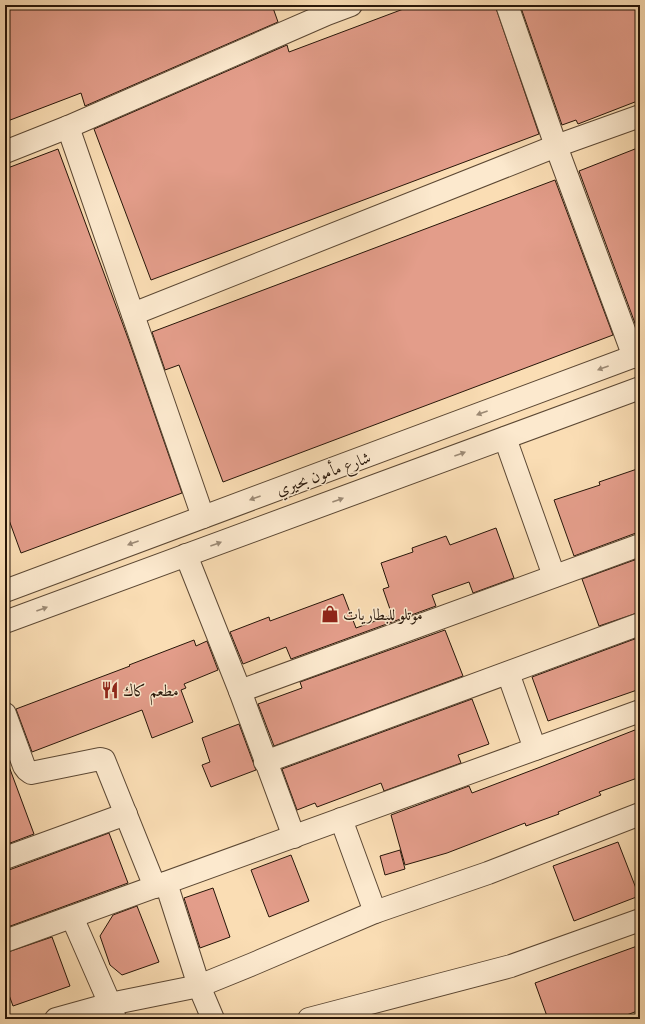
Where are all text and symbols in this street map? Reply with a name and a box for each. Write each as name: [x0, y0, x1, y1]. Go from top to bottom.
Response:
one-way arrow: [597, 365, 609, 371]
one-way arrow: [475, 411, 487, 417]
street label: شارع مأمون بحيري: [272, 445, 374, 503]
one-way arrow: [454, 451, 466, 457]
one-way arrow: [248, 495, 260, 501]
one-way arrow: [333, 496, 345, 502]
one-way arrow: [127, 541, 139, 547]
one-way arrow: [211, 541, 223, 547]
place label: موتلو للبطاريات: [343, 602, 423, 626]
shop icon: موتلو للبطاريات: [320, 604, 340, 624]
one-way arrow: [36, 605, 48, 611]
place label: مطعم كاك: [123, 678, 179, 706]
restaurant icon: مطعم كاك: [100, 680, 120, 700]

